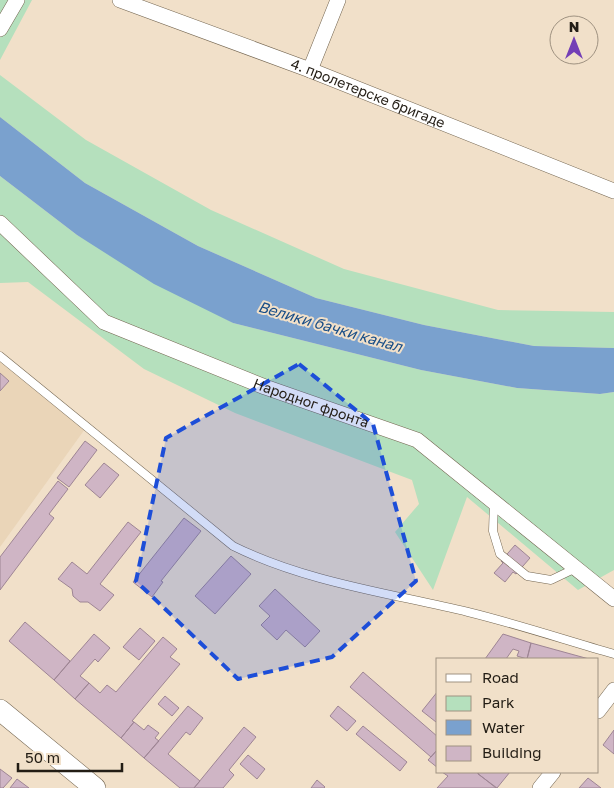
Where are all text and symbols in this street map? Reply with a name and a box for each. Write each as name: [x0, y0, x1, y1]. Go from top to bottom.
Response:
north arrow: [549, 15, 599, 65]
text: N: [569, 18, 579, 35]
street label: 4. пролетерске бригаде: [289, 55, 448, 131]
water label: Велики бачки канал: [256, 297, 405, 356]
street label: Народног фронта: [251, 374, 371, 431]
legend: [436, 658, 599, 773]
text: Road: [482, 668, 519, 686]
text: Park: [482, 693, 515, 711]
text: Water: [482, 718, 525, 736]
scale bar: [18, 740, 121, 772]
text: Building: [482, 743, 542, 761]
text: 50 m: [25, 748, 60, 766]

